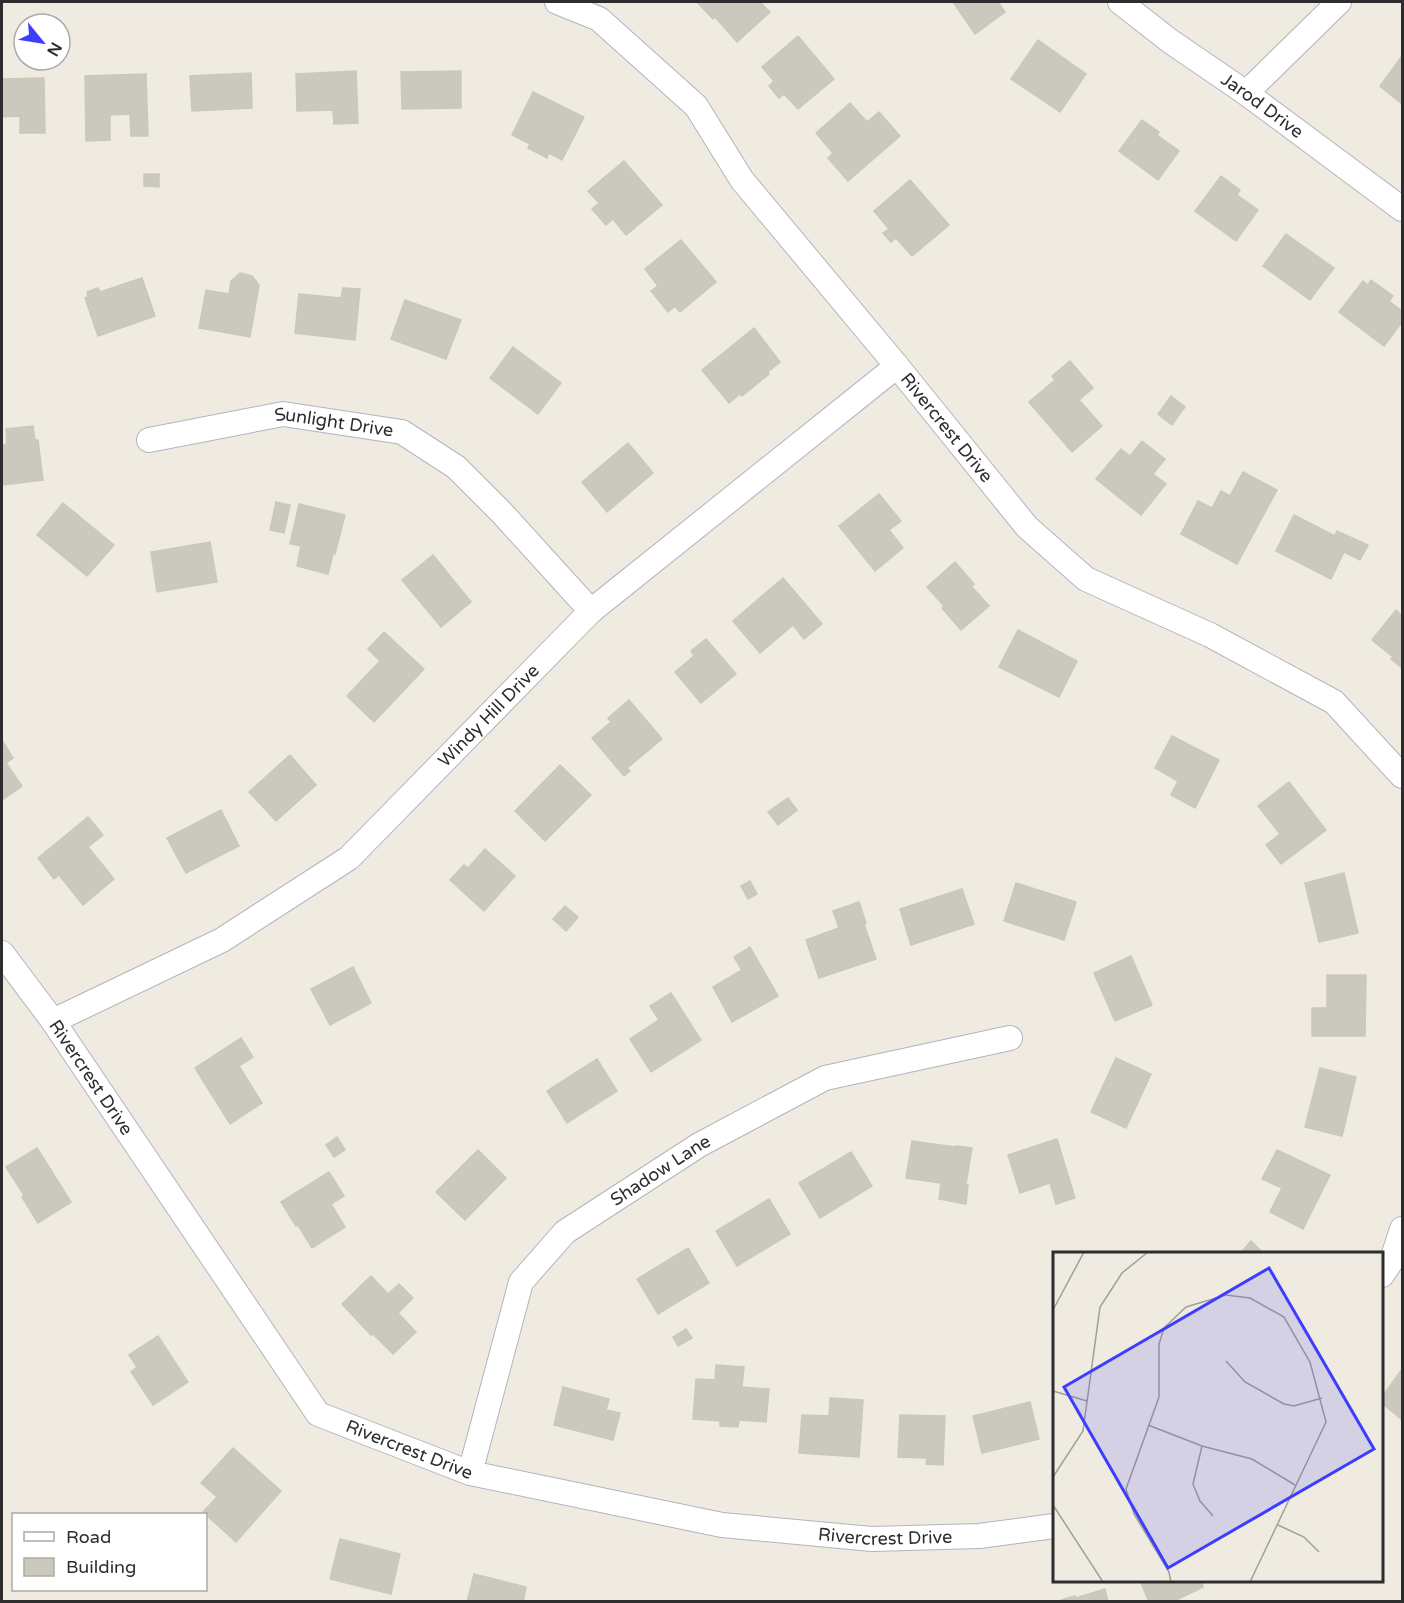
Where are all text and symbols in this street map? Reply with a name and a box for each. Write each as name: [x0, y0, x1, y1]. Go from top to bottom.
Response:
north arrow: [12, 12, 72, 72]
text: N: [42, 38, 66, 60]
street label: Jarod Drive: [1217, 68, 1308, 143]
street label: Rivercrest Drive: [896, 368, 998, 487]
street label: Sunlight Drive: [273, 403, 395, 442]
street label: Windy Hill Drive: [433, 660, 544, 772]
street label: Rivercrest Drive: [44, 1015, 138, 1139]
street label: Shadow Lane: [606, 1130, 714, 1211]
inset map: [1053, 1252, 1383, 1582]
street label: Rivercrest Drive: [343, 1415, 476, 1484]
legend: [12, 1513, 207, 1591]
street label: Rivercrest Drive: [817, 1523, 953, 1550]
text: Road: [66, 1526, 111, 1548]
text: Building: [66, 1556, 136, 1578]

